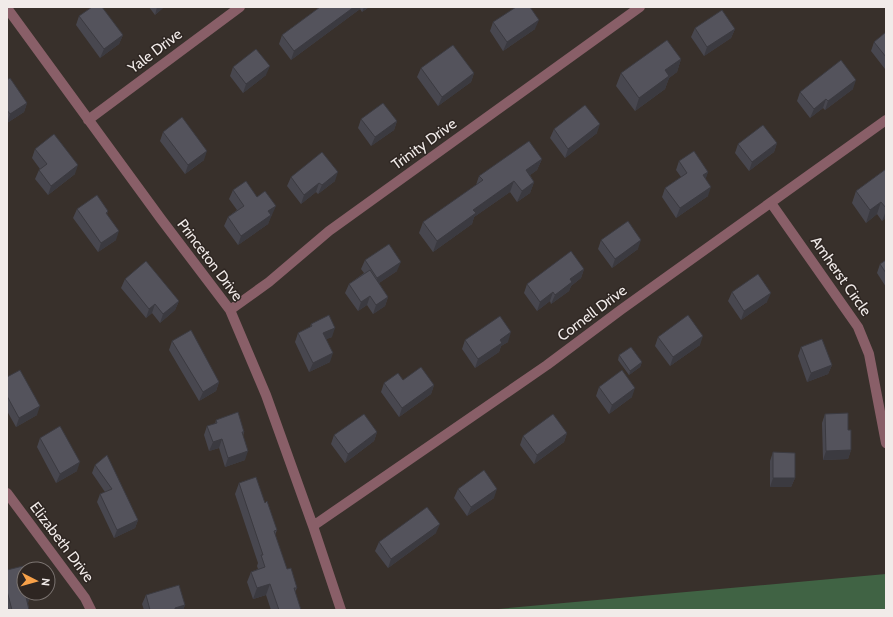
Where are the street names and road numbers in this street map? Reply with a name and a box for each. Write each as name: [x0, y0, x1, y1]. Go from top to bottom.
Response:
street label: Yale Drive: [124, 25, 186, 78]
street label: Trinity Drive: [388, 114, 460, 174]
street label: Princeton Drive: [173, 216, 247, 305]
street label: Amherst Circle: [807, 233, 875, 319]
street label: Cornell Drive: [554, 281, 630, 345]
street label: Elizabeth Drive: [26, 498, 98, 586]

